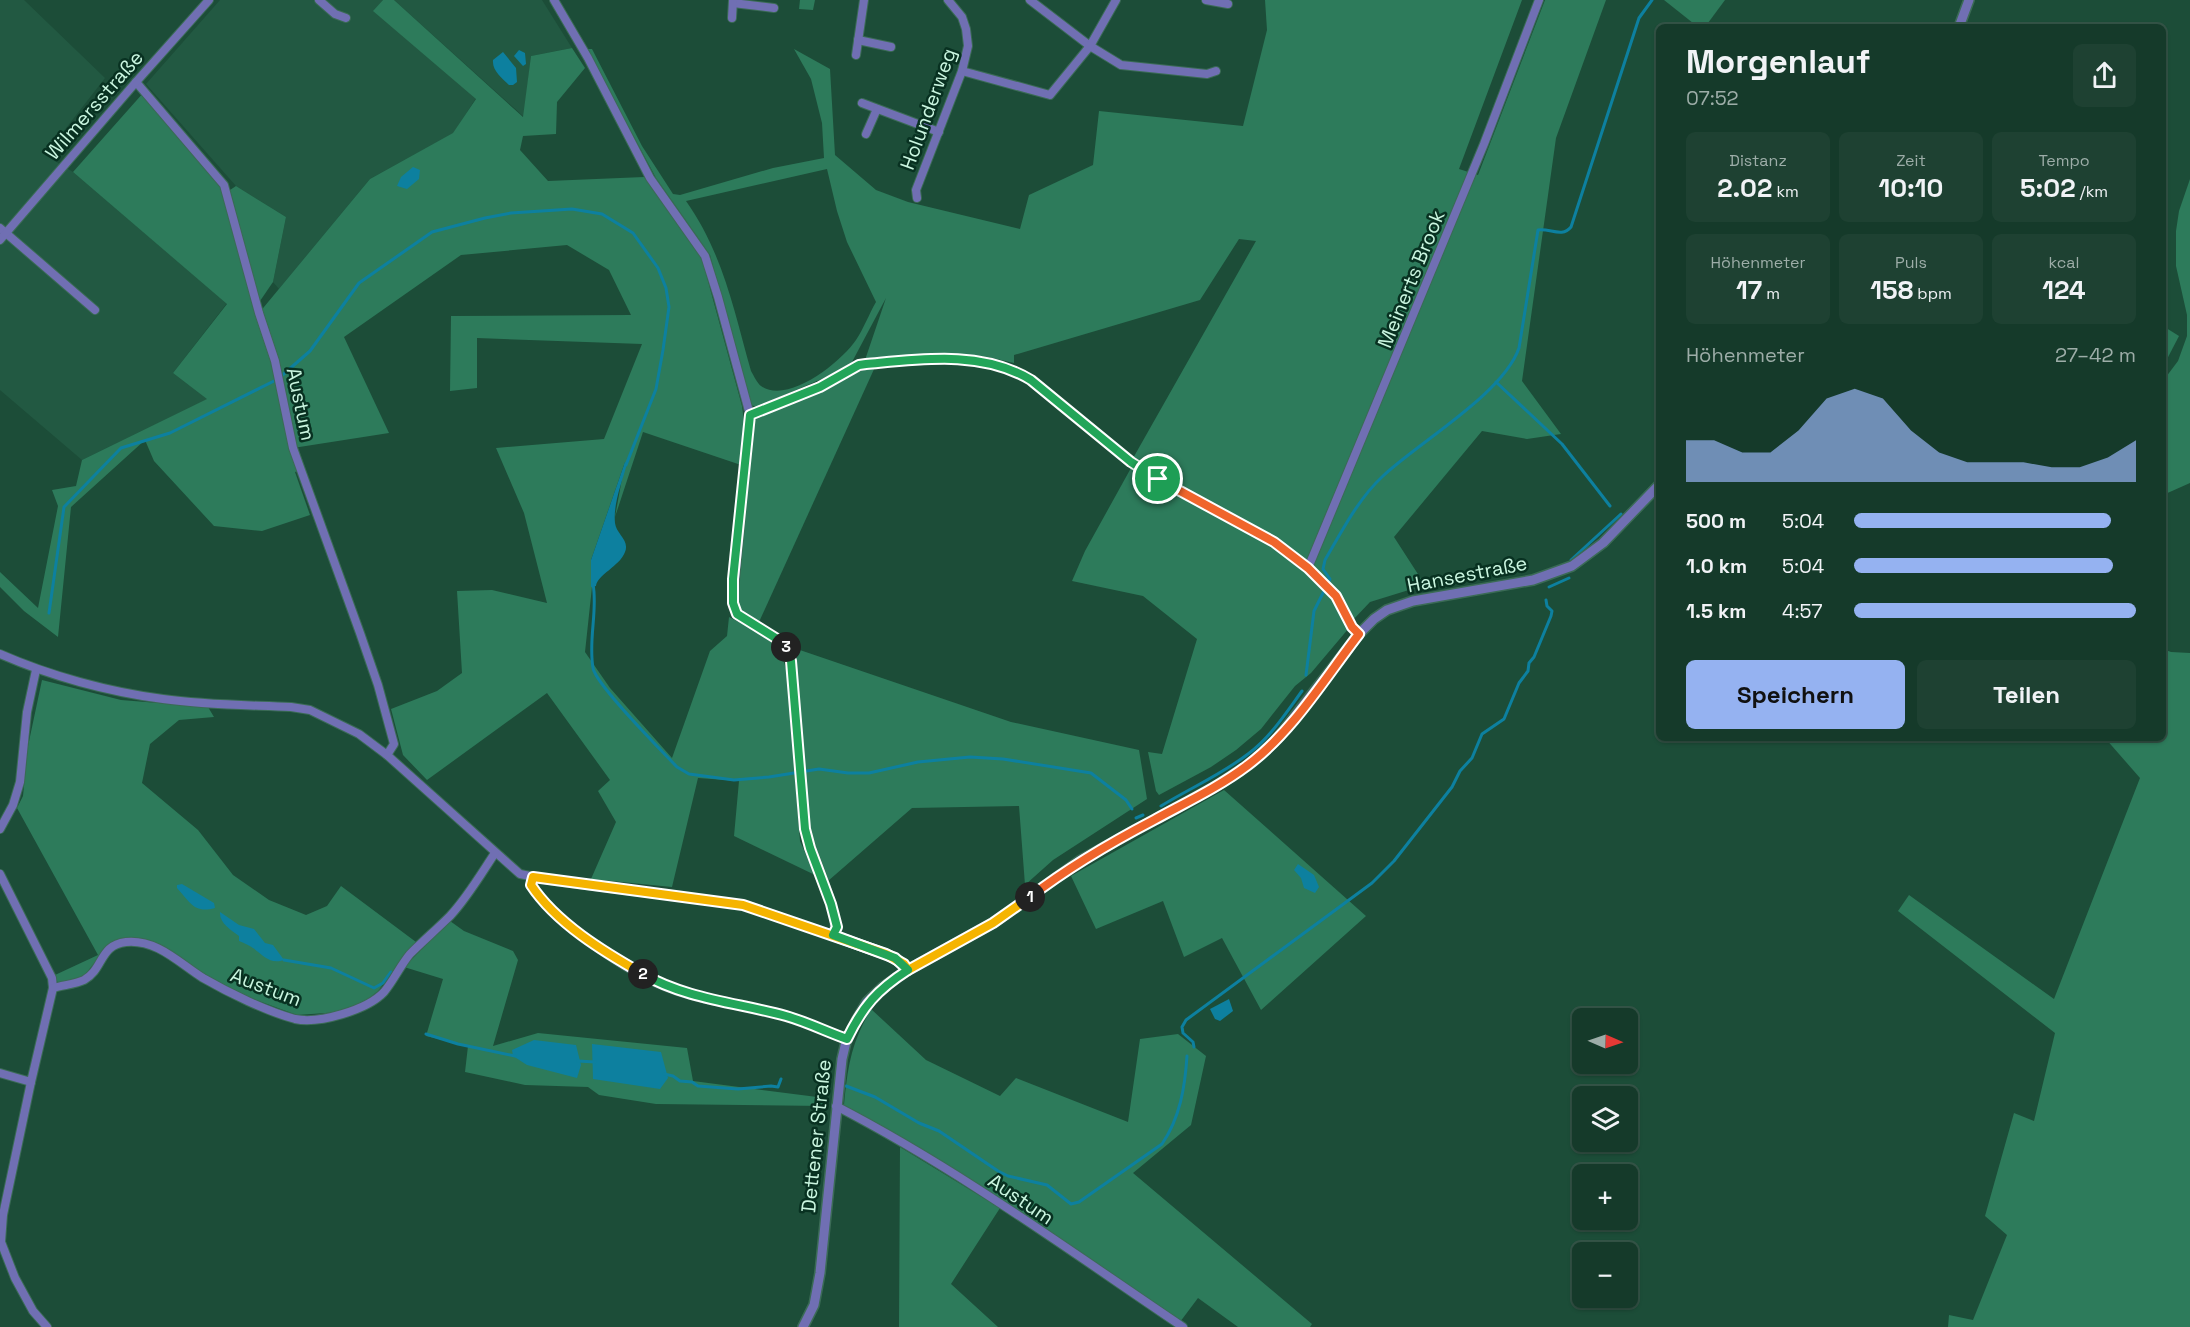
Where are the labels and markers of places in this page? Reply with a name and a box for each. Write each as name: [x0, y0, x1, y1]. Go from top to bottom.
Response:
pin: [1132, 453, 1183, 504]
pin: 3: [771, 632, 801, 662]
pin: 1: [1015, 882, 1045, 912]
pin: 2: [628, 959, 658, 989]

